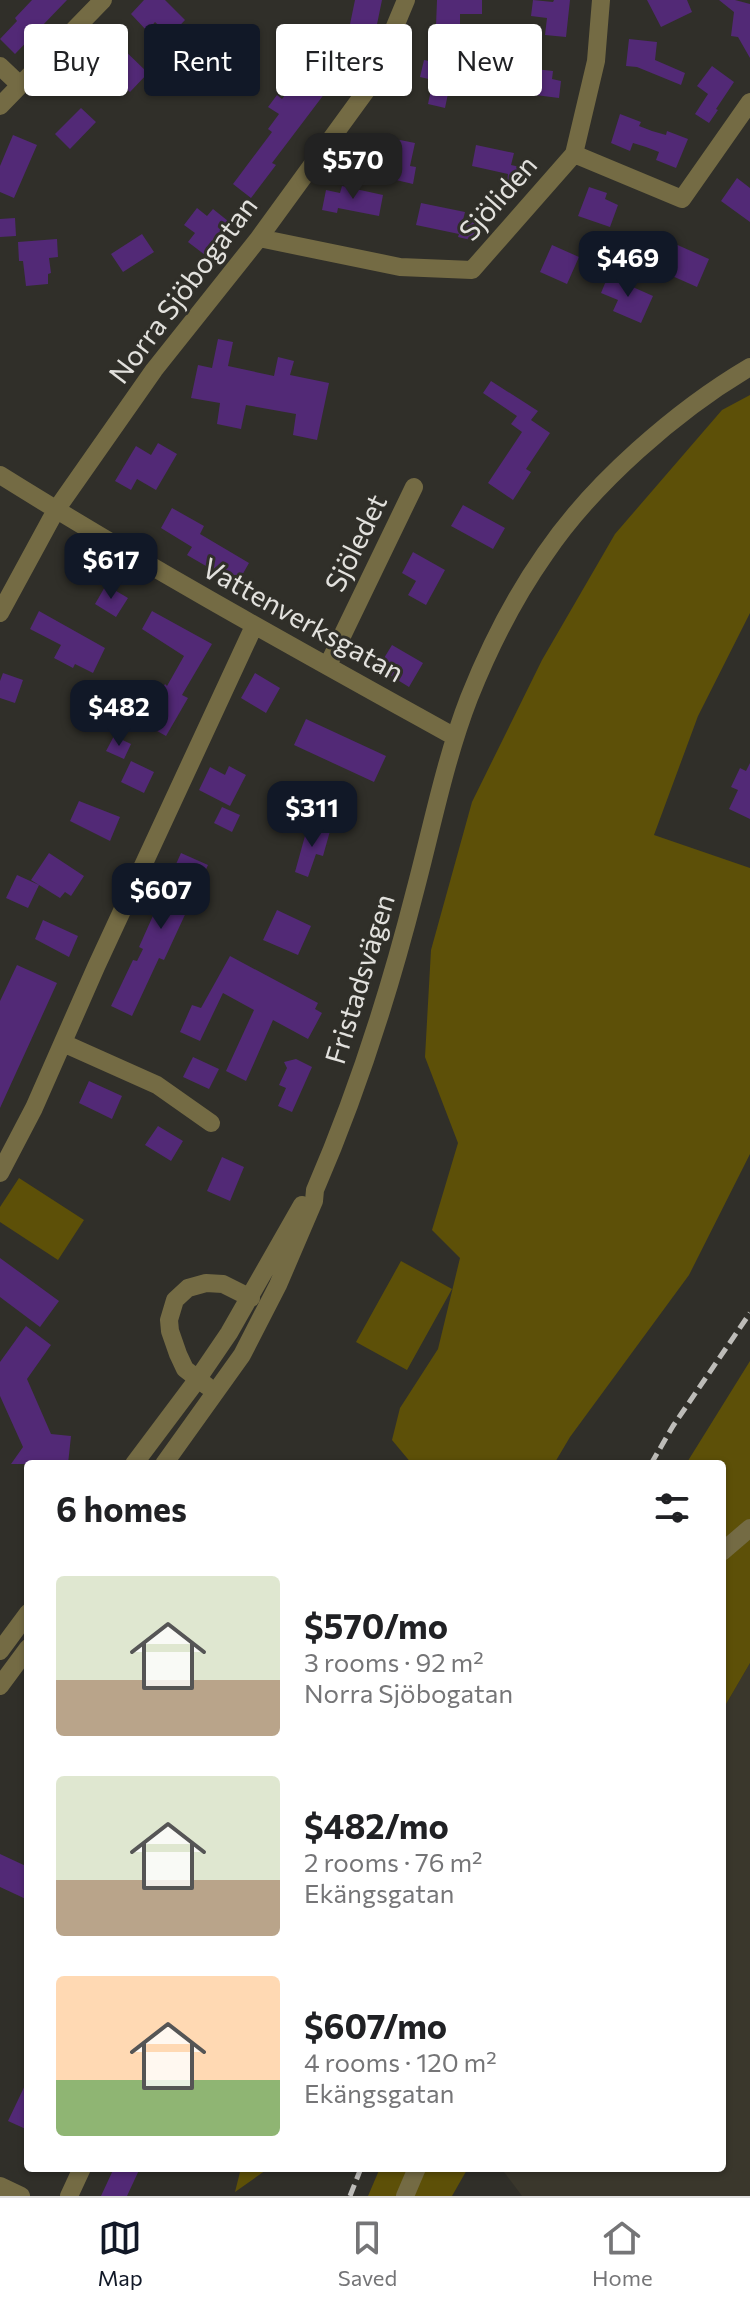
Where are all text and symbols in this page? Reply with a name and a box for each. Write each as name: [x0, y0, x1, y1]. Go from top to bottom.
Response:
chip: Buy: [24, 24, 128, 96]
chip: Rent: [144, 24, 260, 96]
chip: Filters: [276, 24, 412, 96]
chip: New: [428, 24, 542, 96]
pin: $570: [306, 133, 400, 201]
text: $570: [322, 143, 384, 174]
street label: Sjöliden: [451, 148, 543, 247]
street label: Norra Sjöbogatan: [101, 189, 264, 390]
pin: $469: [581, 231, 675, 299]
text: $469: [597, 241, 659, 272]
street label: Sjöledet: [317, 488, 393, 597]
pin: $617: [64, 533, 158, 601]
text: $617: [82, 543, 140, 574]
street label: Vattenverksgatan: [197, 550, 410, 689]
pin: $482: [72, 680, 166, 748]
text: $482: [88, 690, 150, 721]
pin: $311: [265, 781, 359, 849]
text: $311: [285, 791, 339, 822]
pin: $607: [114, 863, 208, 931]
text: $607: [130, 873, 192, 904]
street label: Fristadsvägen: [317, 890, 401, 1068]
icon: filters: [650, 1486, 694, 1530]
text: 6 homes: [56, 1487, 187, 1529]
text: $570/mo: [304, 1604, 448, 1646]
icon: home: [120, 1608, 216, 1704]
text: 3 rooms · 92 m²: [304, 1646, 484, 1677]
text: Norra Sjöbogatan: [304, 1677, 513, 1708]
text: $482/mo: [304, 1804, 449, 1846]
icon: home: [120, 1808, 216, 1904]
text: 2 rooms · 76 m²: [304, 1846, 483, 1877]
text: Ekängsgatan: [304, 1877, 454, 1908]
text: $607/mo: [304, 2004, 447, 2046]
icon: home: [120, 2008, 216, 2104]
text: 4 rooms · 120 m²: [304, 2046, 497, 2077]
text: Ekängsgatan: [304, 2077, 454, 2108]
tab: Map: [97, 2216, 143, 2291]
tab: Saved: [338, 2216, 397, 2291]
tab: Home: [592, 2216, 653, 2291]

